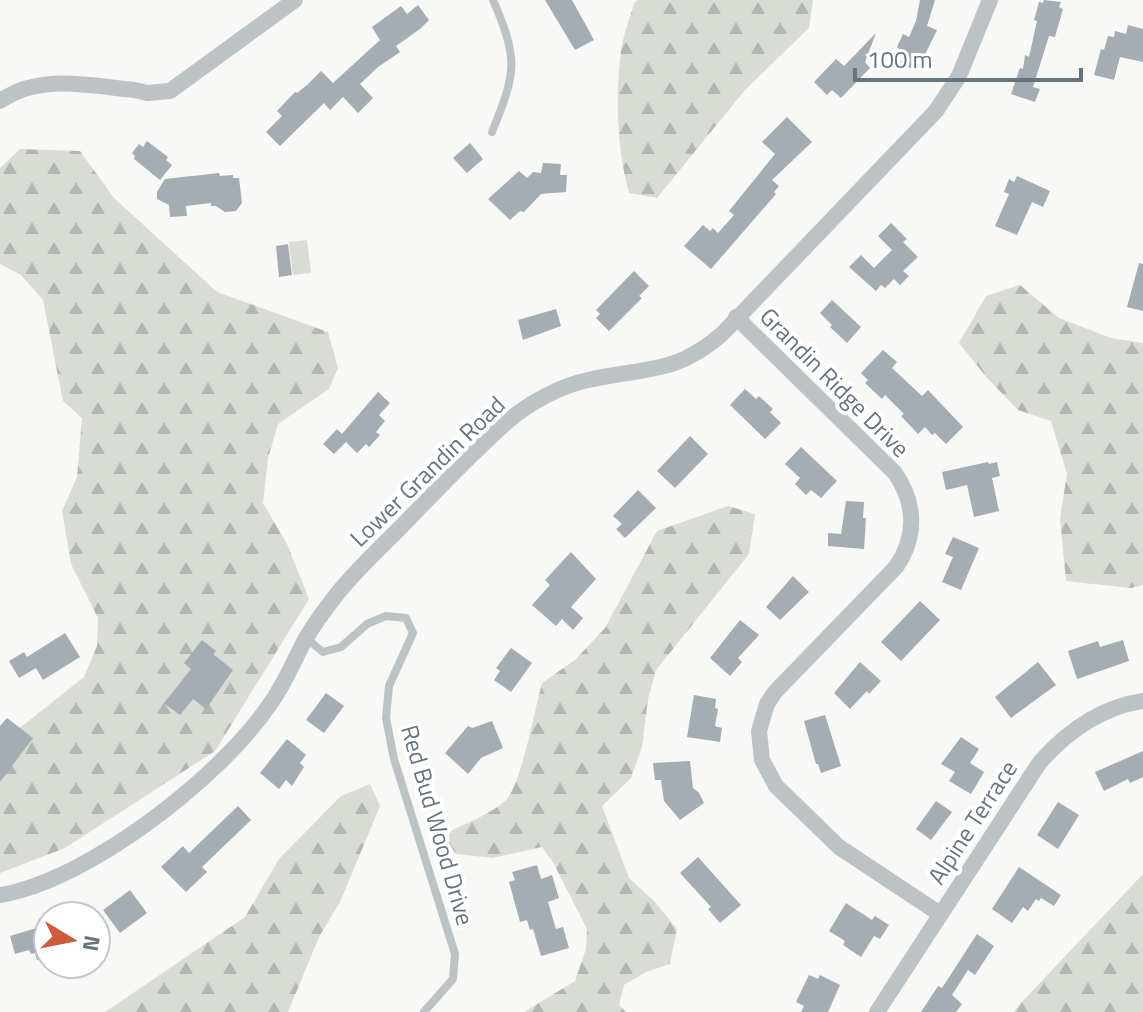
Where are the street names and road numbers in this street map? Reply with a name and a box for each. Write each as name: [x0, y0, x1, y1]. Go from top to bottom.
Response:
street label: Grandin Ridge Drive: [752, 299, 918, 465]
street label: Lower Grandin Road: [341, 387, 513, 555]
street label: Red Bud Wood Drive: [392, 721, 484, 929]
street label: Alpine Terrace: [918, 753, 1026, 891]

